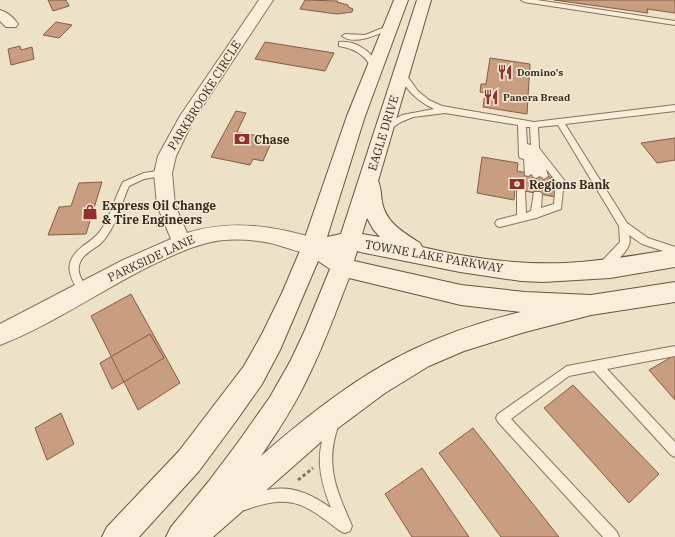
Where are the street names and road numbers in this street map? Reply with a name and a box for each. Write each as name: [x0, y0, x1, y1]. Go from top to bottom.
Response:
street label: PARKBROOKE CIRCLE: [164, 37, 244, 153]
street label: EAGLE DRIVE: [364, 93, 402, 173]
street label: PARKSIDE LANE: [105, 231, 197, 285]
street label: TOWNE LAKE PARKWAY: [364, 236, 505, 276]

